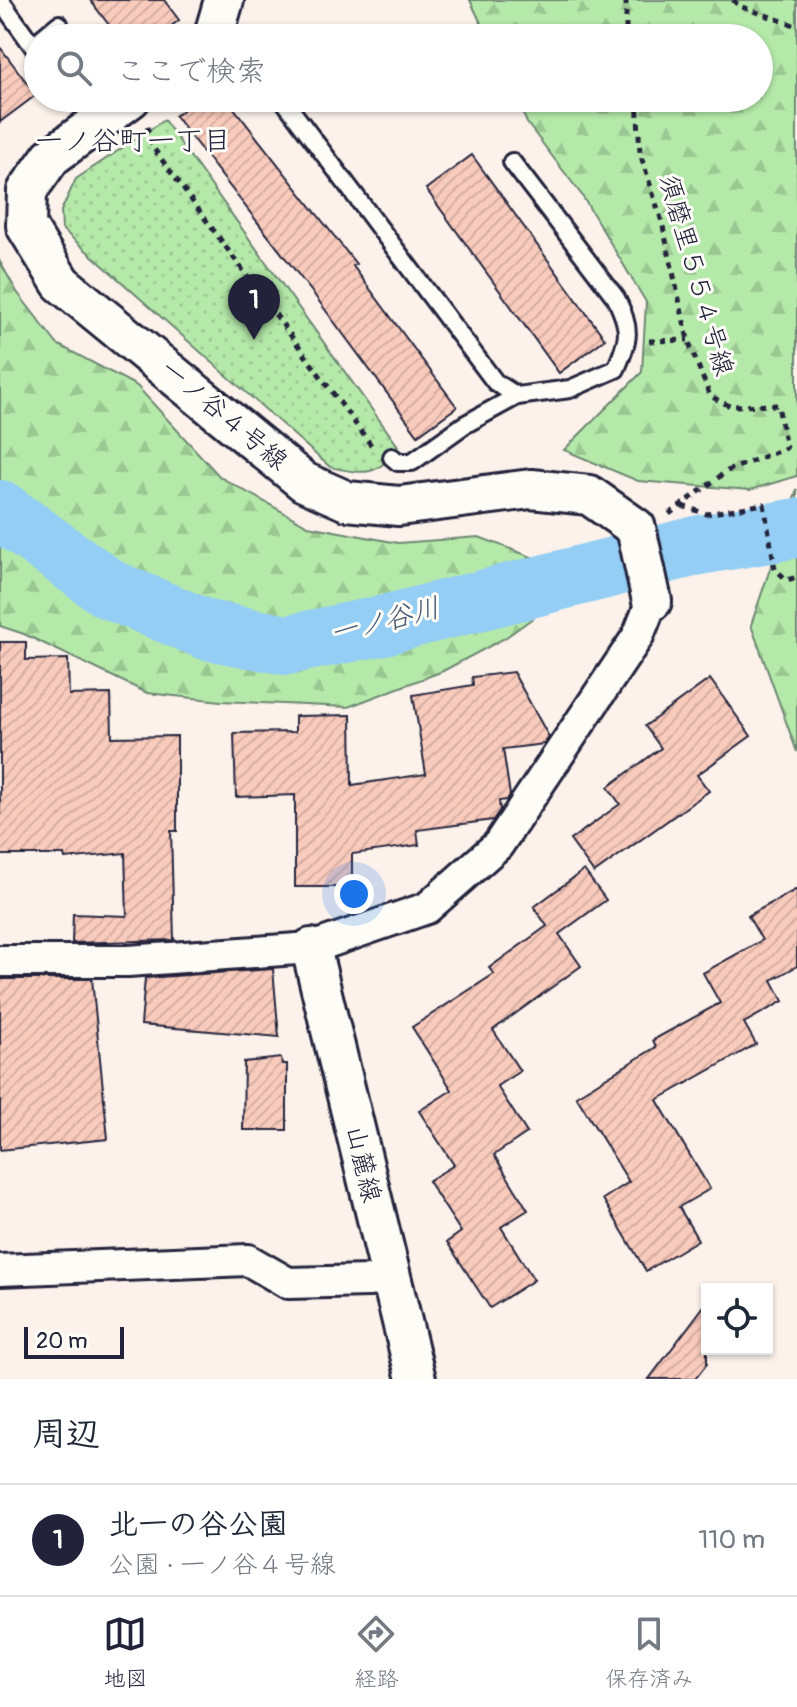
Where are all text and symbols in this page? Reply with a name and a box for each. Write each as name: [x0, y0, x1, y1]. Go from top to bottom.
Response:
search box: [24, 24, 773, 112]
icon: search: [52, 46, 96, 90]
text: ここで検索: [116, 53, 266, 90]
district label: 一ノ谷町一丁目: [35, 124, 231, 159]
street label: 須磨里５５４号線: [652, 171, 740, 379]
pin: 1: [228, 274, 280, 340]
street label: 一ノ谷４号線: [154, 353, 294, 477]
water label: 一ノ谷川: [326, 590, 444, 652]
your location: [334, 874, 374, 914]
street label: 山麓線: [339, 1122, 387, 1206]
map controls: [701, 1283, 773, 1355]
button: locate: [701, 1283, 773, 1355]
scale bar: [24, 1323, 124, 1359]
text: 20 m: [36, 1327, 88, 1355]
text: 周辺: [32, 1413, 100, 1456]
text: 北一の谷公園: [108, 1506, 288, 1543]
text: 1: [53, 1524, 63, 1556]
text: 110 m: [698, 1524, 765, 1556]
text: 公園 · 一ノ谷４号線: [108, 1549, 336, 1581]
tab: 地図: [103, 1612, 148, 1693]
tab: 経路: [354, 1612, 399, 1693]
tab: 保存済み: [605, 1612, 694, 1693]

